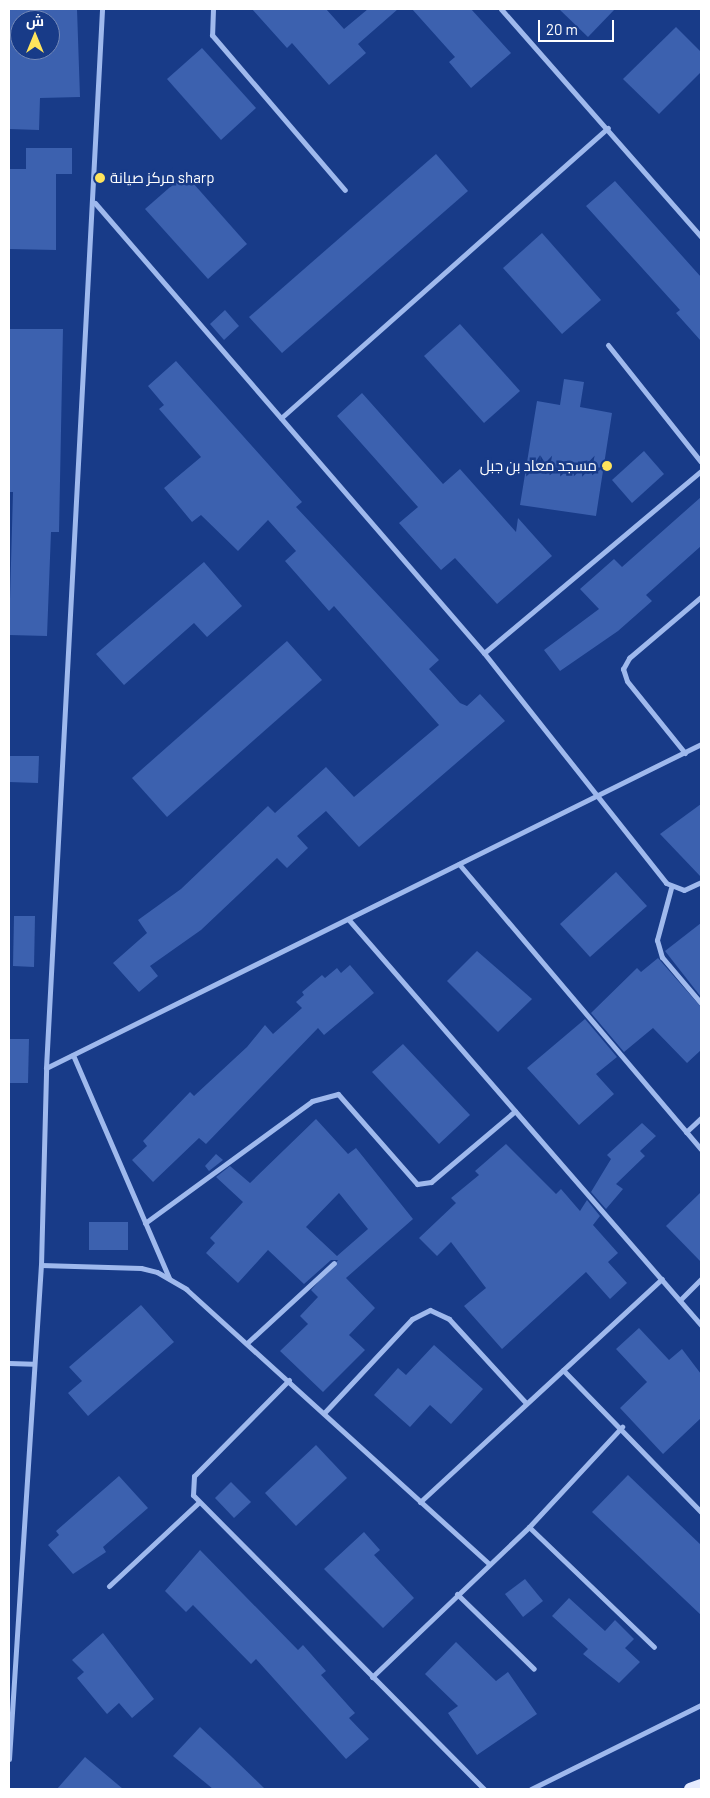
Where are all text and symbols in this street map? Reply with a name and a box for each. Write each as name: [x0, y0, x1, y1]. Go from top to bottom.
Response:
north arrow: [10, 10, 60, 60]
scale bar: [540, 10, 616, 42]
text: ش: [26, 12, 44, 29]
text: 20 m: [546, 20, 578, 38]
place label: مركز صيانة sharp: [110, 169, 215, 187]
marker: مركز صيانة sharp: [94, 172, 106, 184]
place label: مسجد معاد بن جبل: [480, 457, 597, 475]
marker: مسجد معاد بن جبل: [601, 460, 613, 472]

